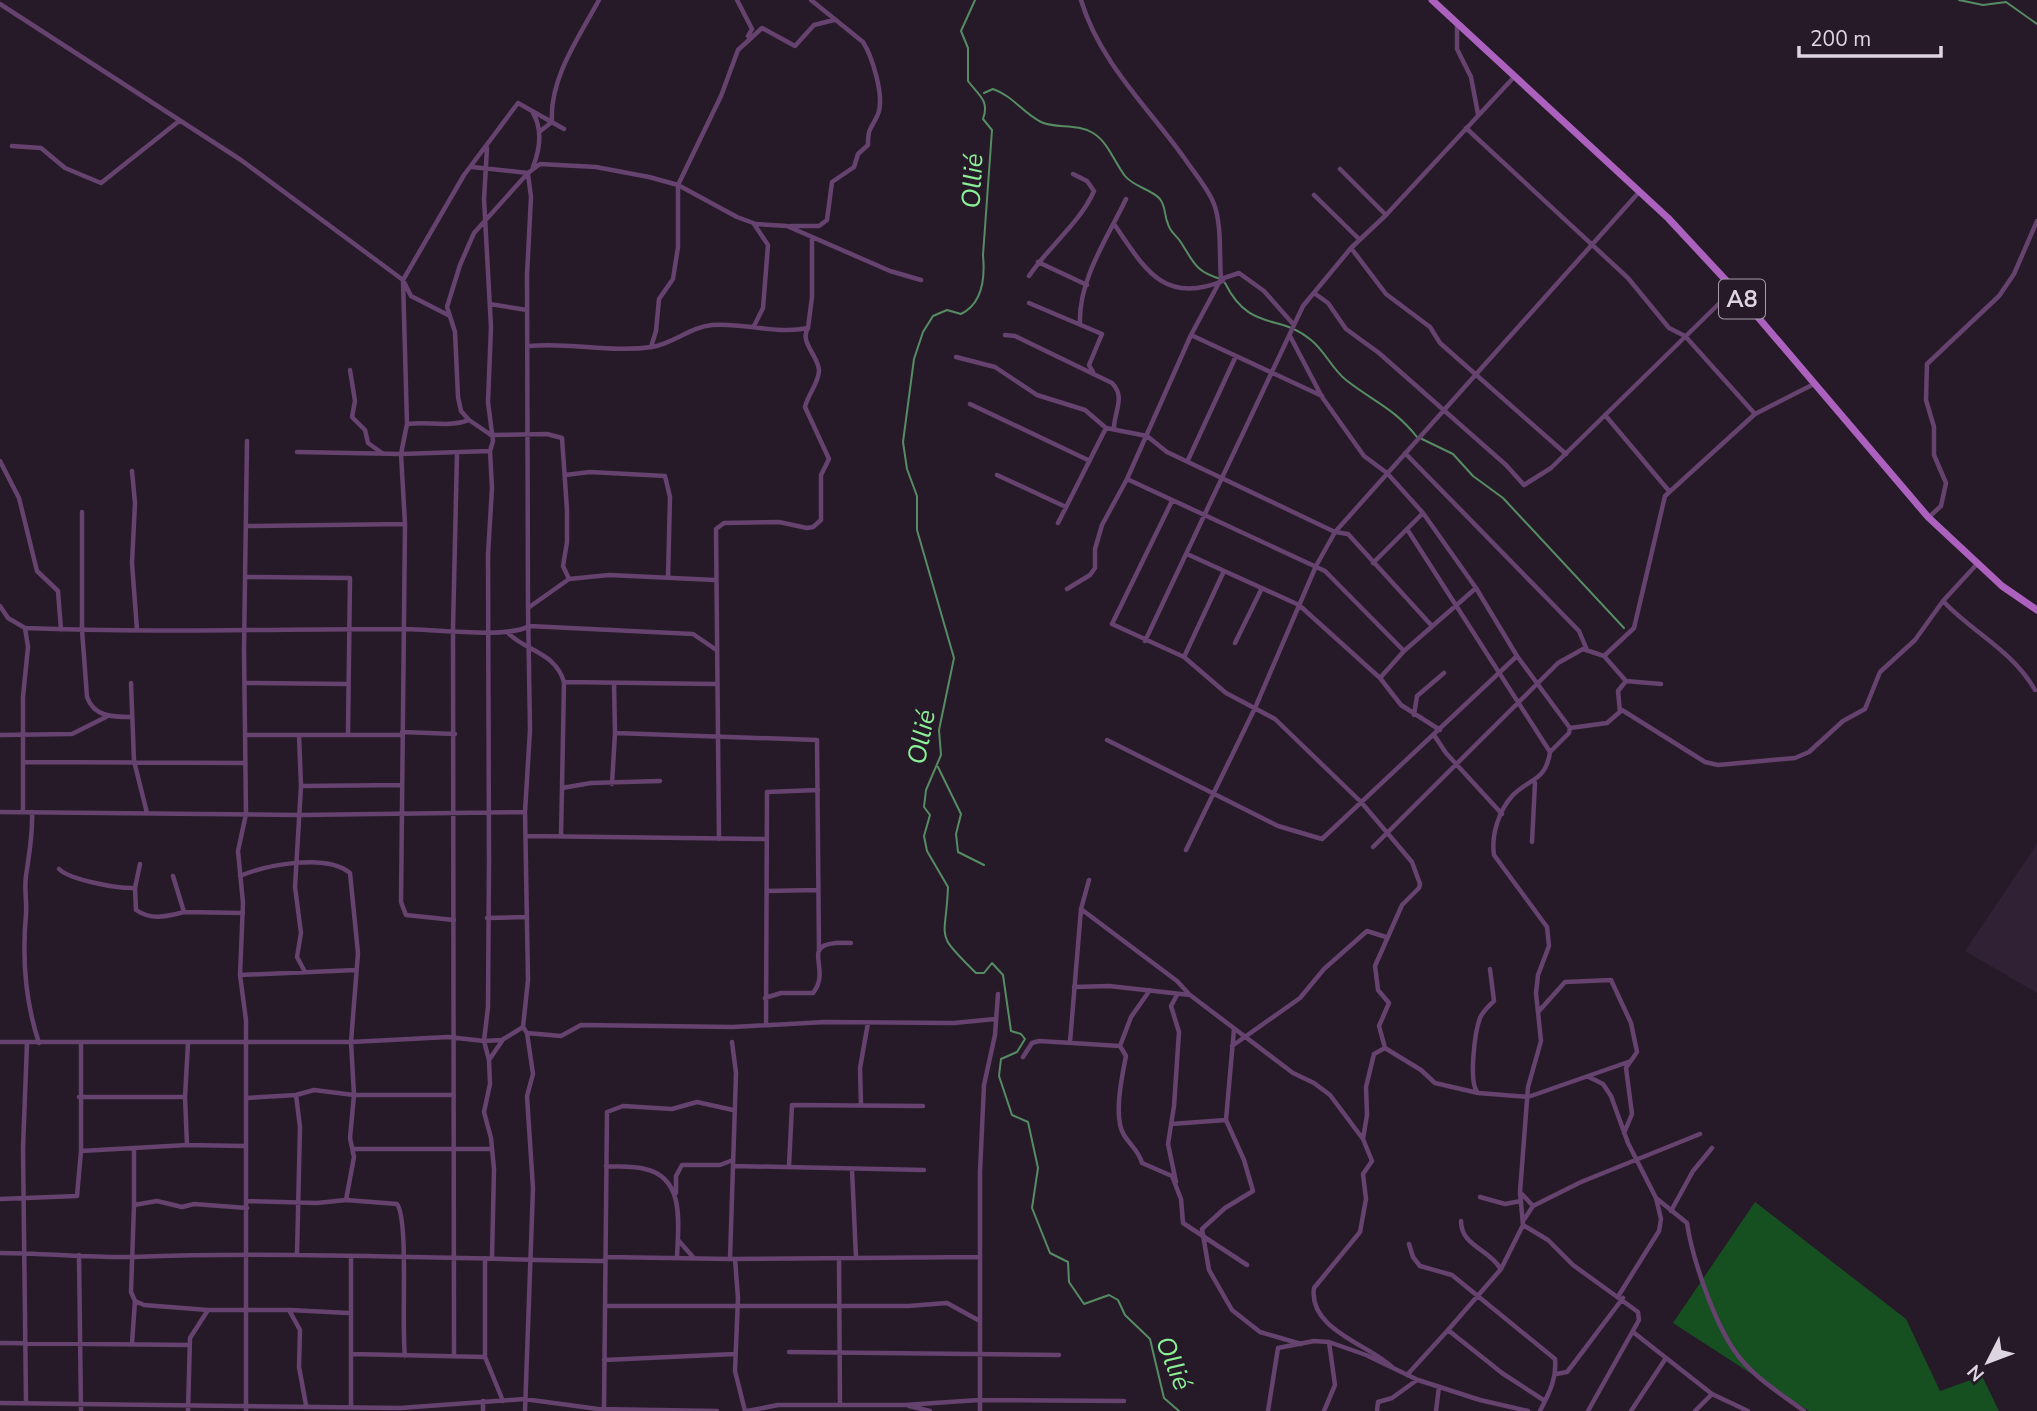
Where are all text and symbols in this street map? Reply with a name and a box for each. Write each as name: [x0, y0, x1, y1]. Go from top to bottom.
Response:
scale bar: [1799, 14, 1941, 58]
text: 200 m: [1810, 25, 1871, 53]
water label: Ollié: [954, 152, 991, 210]
road number: A8: [1719, 280, 1765, 318]
water label: Ollié: [899, 707, 944, 768]
north arrow: [1953, 1327, 2023, 1397]
water label: Ollié: [1147, 1331, 1200, 1395]
text: N: [1962, 1359, 1991, 1387]

